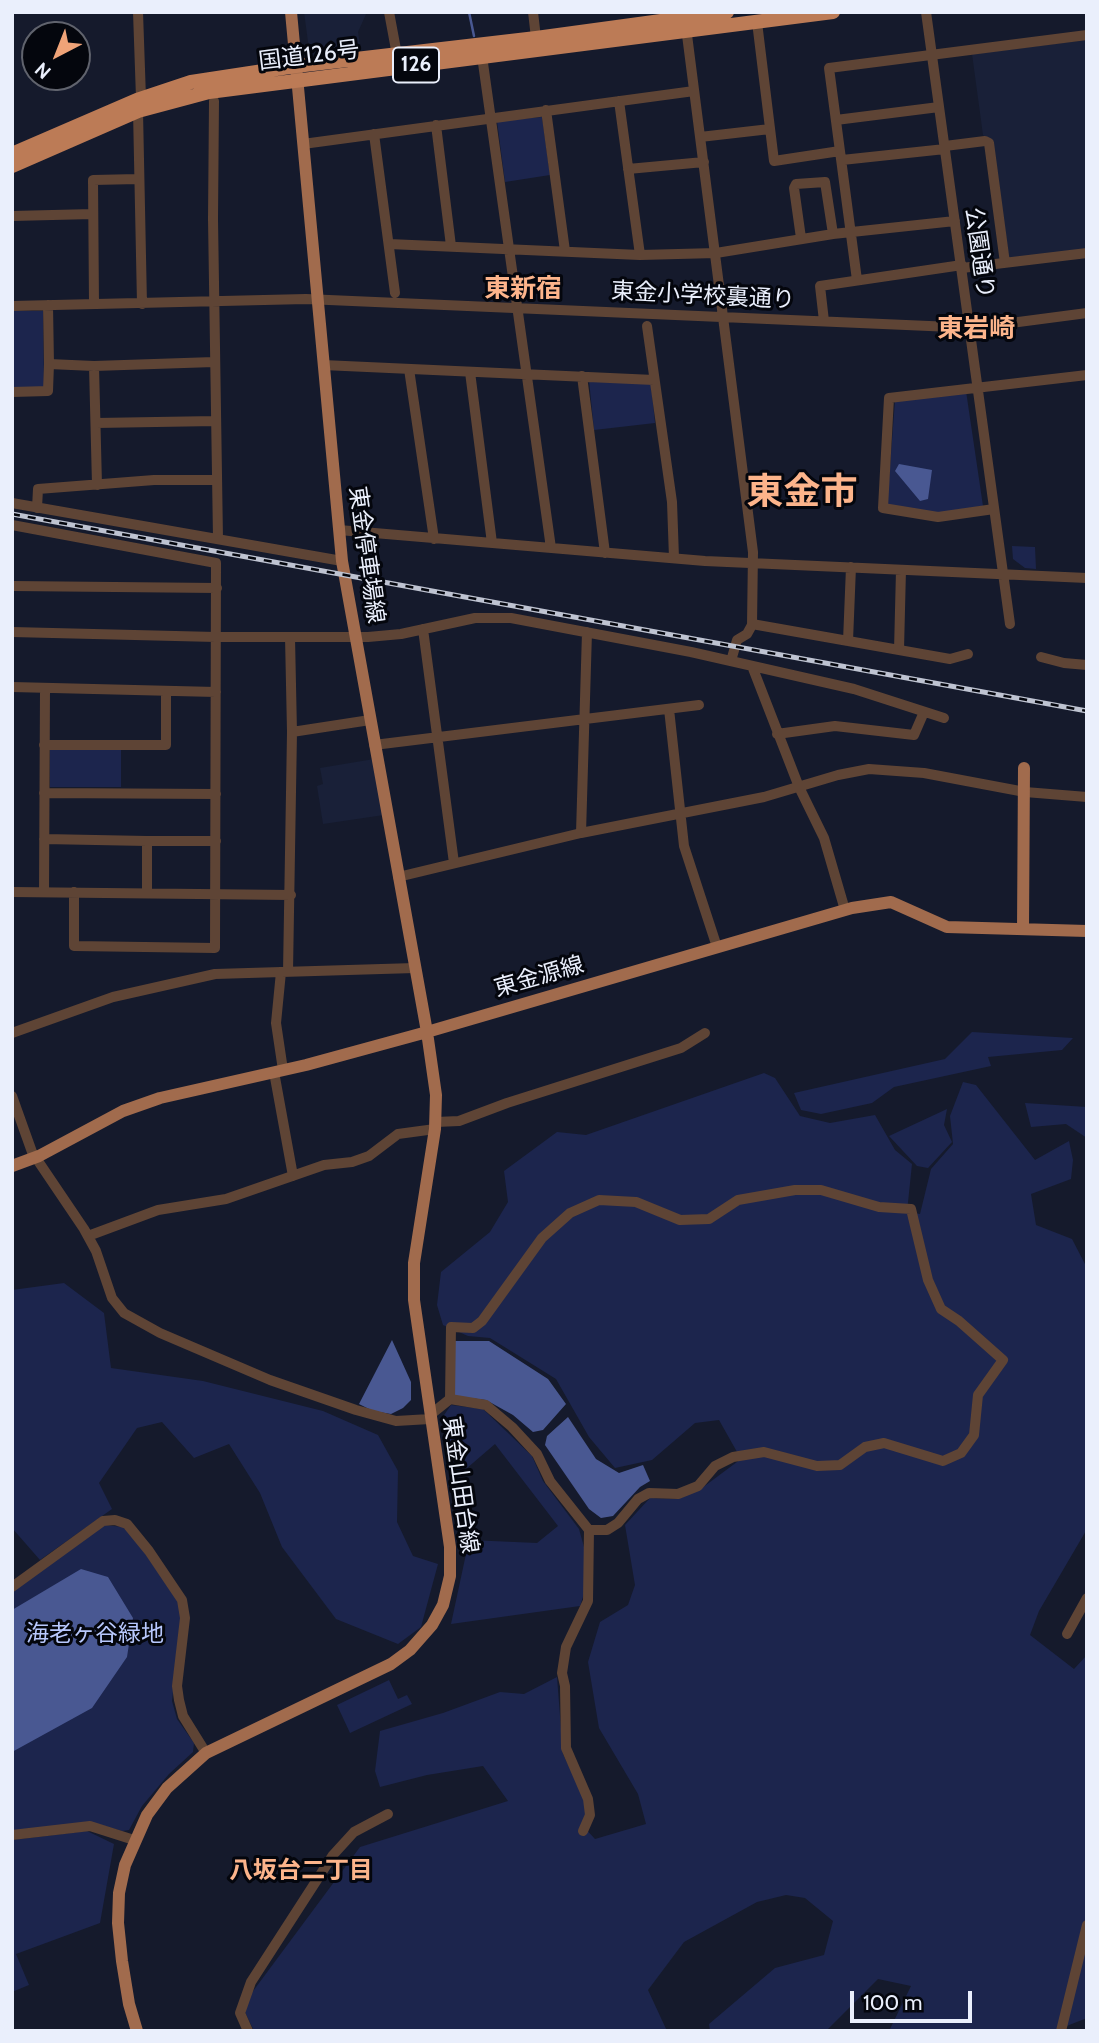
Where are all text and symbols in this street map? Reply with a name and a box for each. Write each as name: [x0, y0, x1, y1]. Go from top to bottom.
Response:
north arrow: [21, 21, 91, 91]
street label: 国道126号: [257, 36, 361, 76]
road number: 126: [393, 48, 439, 82]
text: N: [30, 57, 56, 84]
street label: 公園通り: [959, 206, 999, 300]
district label: 東新宿: [484, 273, 562, 305]
street label: 東金小学校裏通り: [610, 277, 796, 315]
district label: 東岩崎: [937, 313, 1015, 345]
district label: 東金市: [747, 471, 857, 515]
street label: 東金停車場線: [343, 485, 389, 625]
street label: 東金源線: [491, 951, 587, 1003]
street label: 東金山田台線: [437, 1415, 483, 1555]
park label: 海老ヶ谷緑地: [26, 1620, 164, 1648]
district label: 八坂台二丁目: [229, 1857, 373, 1885]
scale bar: [854, 1976, 976, 2020]
text: 100 m: [863, 1990, 922, 2015]

